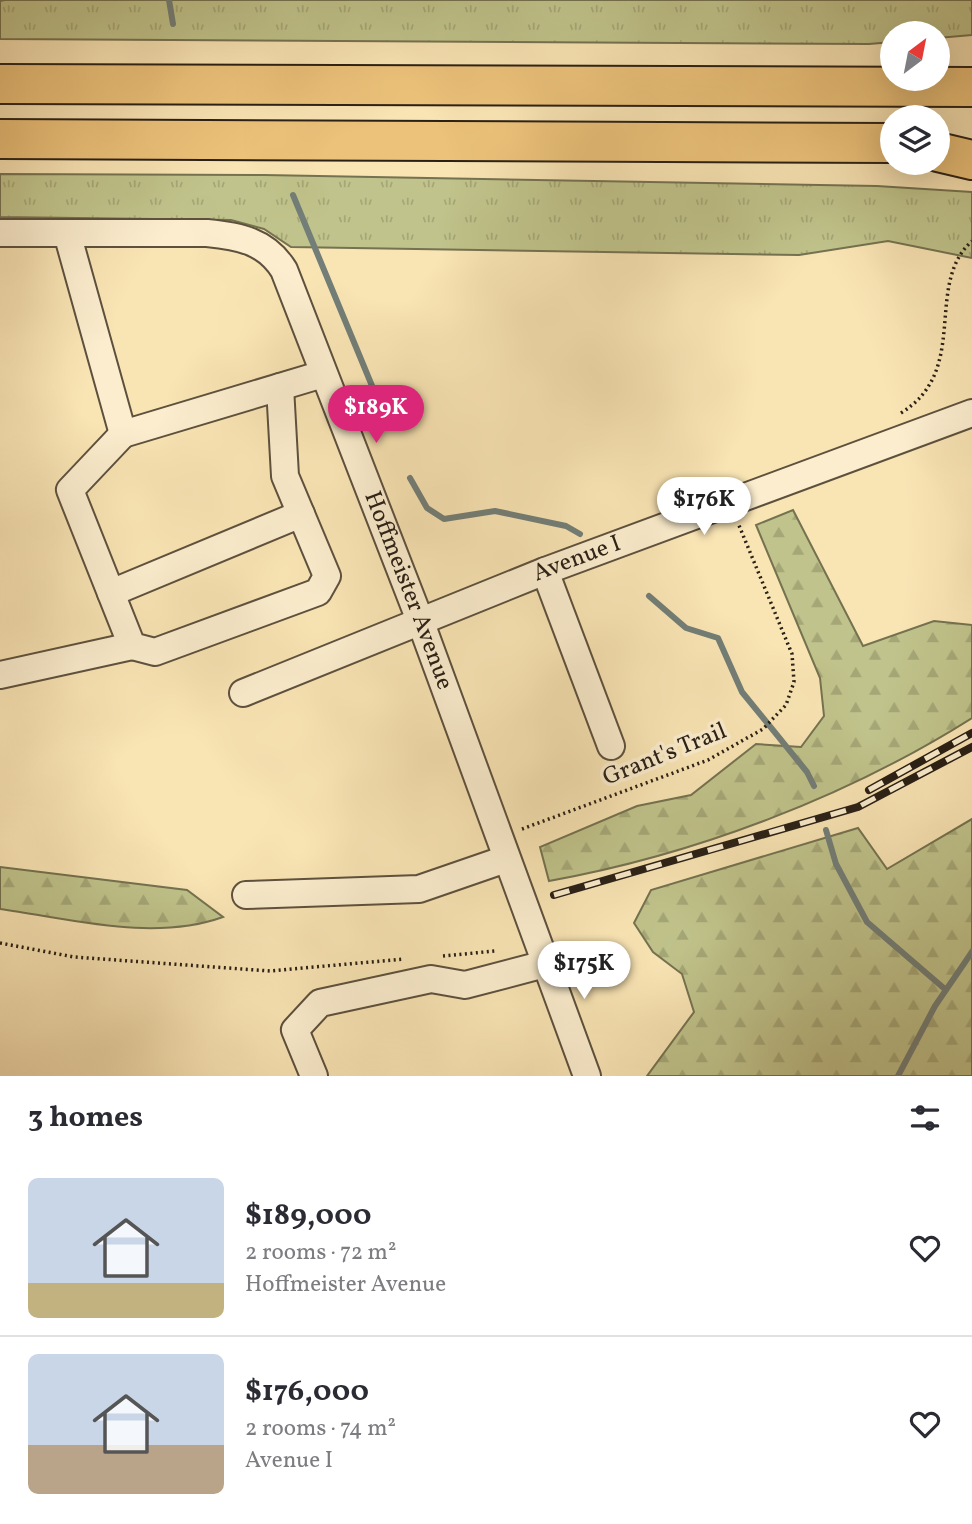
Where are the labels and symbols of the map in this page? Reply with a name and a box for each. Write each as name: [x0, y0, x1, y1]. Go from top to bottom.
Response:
north arrow: [880, 21, 950, 91]
pin: $189K: [327, 386, 425, 445]
pin: $176K: [655, 477, 753, 537]
street label: Hoffmeister Avenue: [355, 487, 461, 695]
street label: Avenue I: [528, 527, 626, 591]
street label: Grant's Trail: [598, 715, 732, 795]
pin: $175K: [535, 942, 633, 1001]

